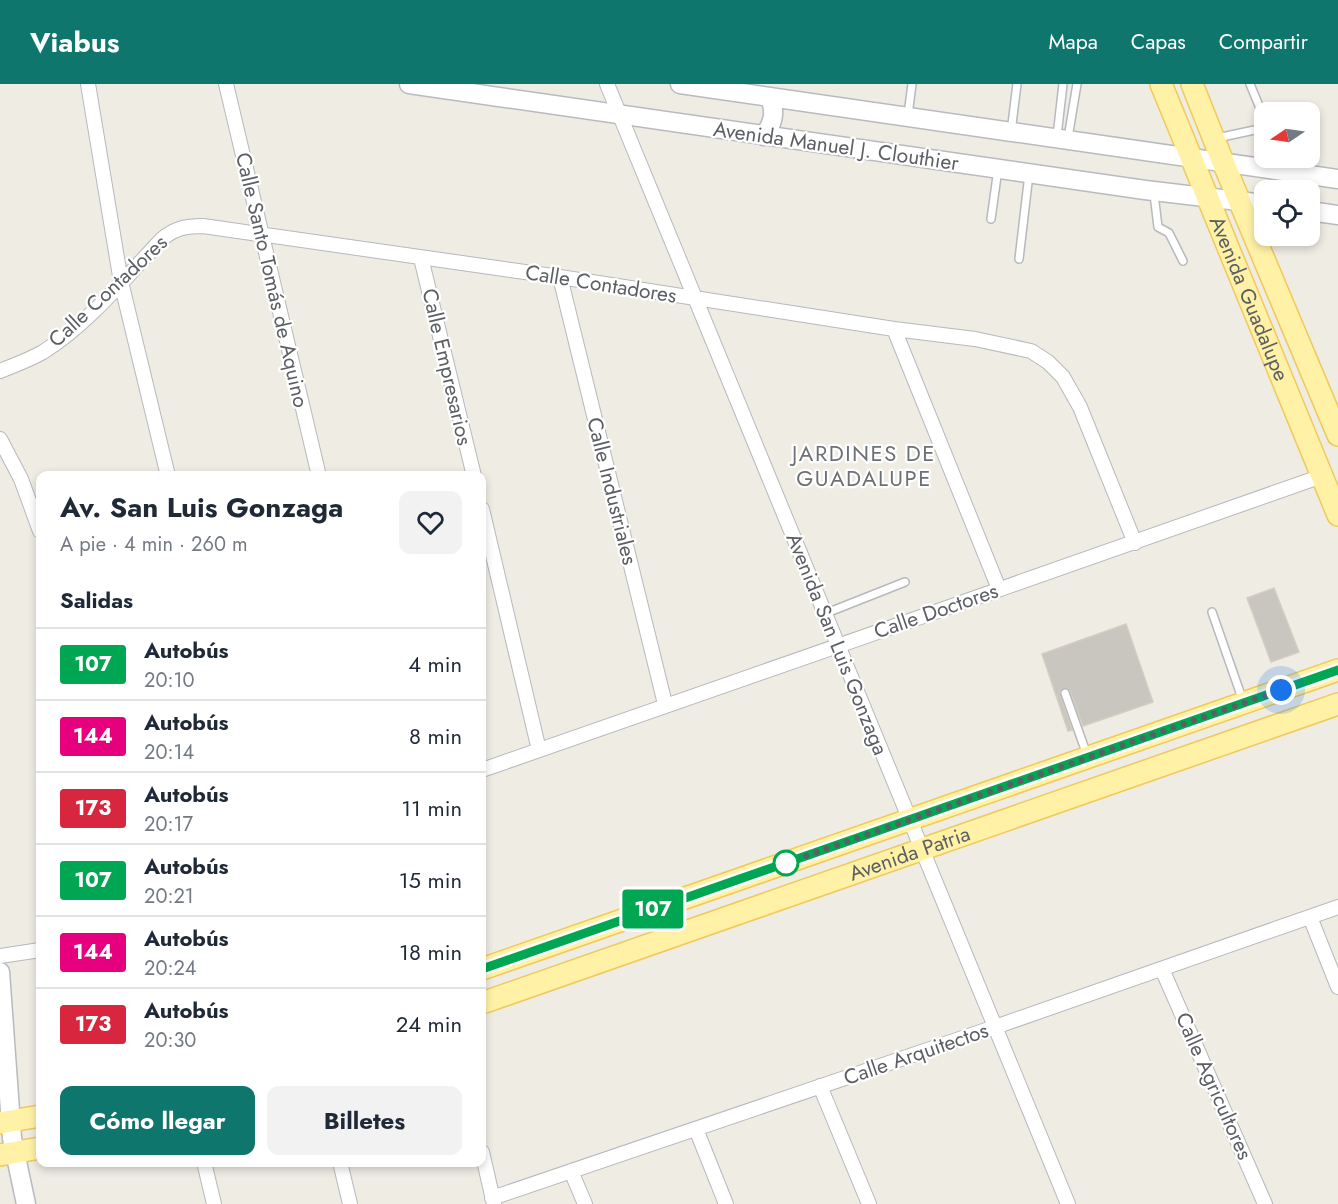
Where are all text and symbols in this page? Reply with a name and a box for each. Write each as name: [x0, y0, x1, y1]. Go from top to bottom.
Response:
text: Viabus: [30, 22, 120, 63]
text: Mapa: [1049, 27, 1098, 57]
text: Capas: [1131, 27, 1186, 57]
text: Compartir: [1219, 27, 1308, 57]
north arrow: [1254, 102, 1320, 168]
map controls: [1254, 102, 1320, 246]
street label: Avenida Manuel J. Clouthier: [711, 114, 961, 178]
street label: Calle Santo Tomás de Aquino: [228, 149, 316, 411]
button: locate: [1254, 180, 1320, 246]
street label: Avenida Guadalupe: [1202, 212, 1296, 386]
street label: Calle Contadores: [42, 228, 174, 354]
street label: Calle Contadores: [523, 257, 679, 311]
street label: Calle Empresarios: [414, 286, 480, 448]
street label: Calle Industriales: [579, 414, 645, 568]
district label: JARDINES DE GUADALUPE: [789, 437, 936, 494]
text: Av. San Luis Gonzaga: [60, 487, 343, 528]
button: heart: [399, 491, 462, 554]
street label: Avenida San Luis Gonzaga: [779, 528, 895, 760]
text: A pie · 4 min · 260 m: [60, 530, 248, 559]
street label: Calle Doctores: [870, 576, 1002, 646]
text: Salidas: [60, 584, 133, 616]
text: Autobús: [144, 634, 229, 666]
text: 4 min: [408, 648, 462, 680]
text: 107: [74, 649, 112, 679]
text: 20:10: [144, 666, 194, 695]
your location: [1266, 675, 1296, 705]
text: Autobús: [144, 706, 229, 738]
text: 8 min: [409, 720, 462, 752]
text: 144: [73, 721, 113, 751]
text: 20:14: [144, 738, 194, 767]
text: Autobús: [144, 778, 229, 810]
text: 11 min: [401, 792, 462, 824]
text: 173: [75, 793, 111, 823]
text: 20:17: [144, 810, 193, 839]
street label: Avenida Patria: [845, 819, 974, 889]
text: Autobús: [144, 850, 229, 882]
unlabelled marker: [773, 850, 799, 876]
text: 15 min: [399, 864, 462, 896]
text: 107: [74, 865, 112, 895]
text: 20:21: [144, 882, 194, 911]
line badge: 107: [618, 890, 688, 928]
text: 107: [634, 894, 672, 924]
text: Autobús: [144, 922, 229, 954]
text: 18 min: [399, 936, 462, 968]
text: 144: [73, 937, 113, 967]
text: 20:24: [144, 954, 196, 983]
text: Autobús: [144, 994, 229, 1026]
text: 24 min: [396, 1008, 462, 1040]
street label: Calle Agricultores: [1168, 1008, 1260, 1164]
text: 173: [75, 1009, 111, 1039]
street label: Calle Arquitectos: [840, 1015, 992, 1093]
text: 20:30: [144, 1026, 196, 1055]
button: Cómo llegar: [60, 1086, 255, 1155]
button: Billetes: [267, 1086, 462, 1155]

